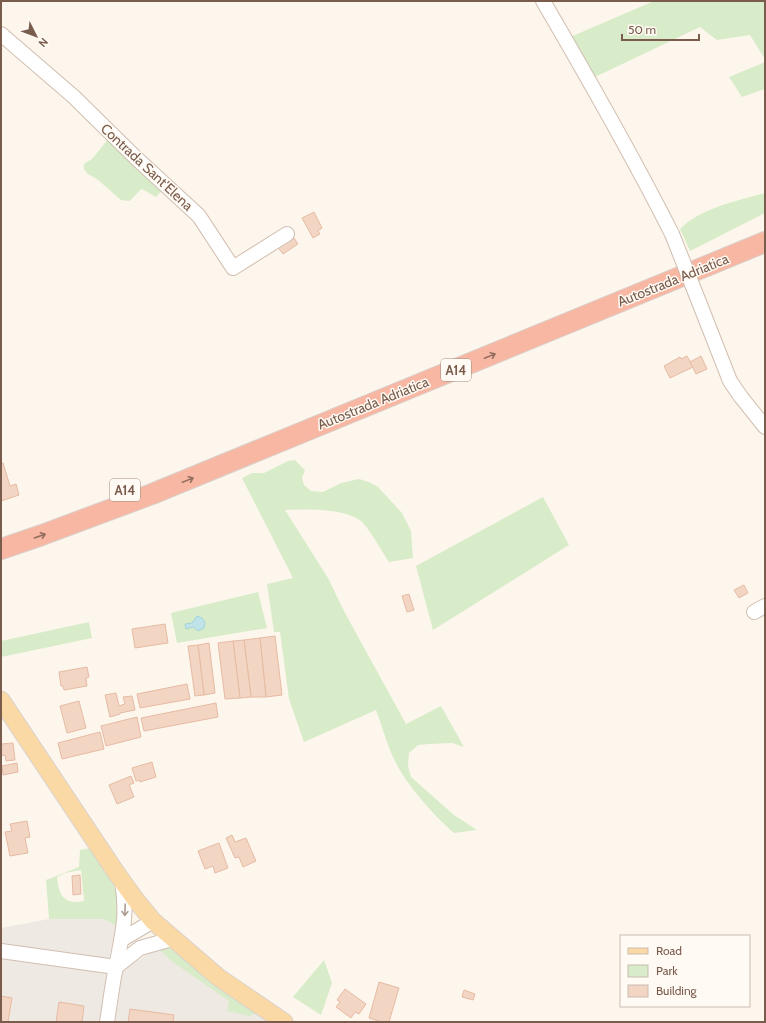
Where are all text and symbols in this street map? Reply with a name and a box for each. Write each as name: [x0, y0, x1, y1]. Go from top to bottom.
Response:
north arrow: [16, 16, 56, 56]
scale bar: [622, 16, 699, 42]
text: 50 m: [628, 22, 656, 37]
text: N: [36, 35, 51, 50]
street label: Contrada Sant'Elena: [97, 120, 197, 215]
street label: Autostrada Adriatica: [615, 249, 731, 311]
one-way arrow: [483, 351, 495, 359]
road number: A14: [441, 359, 471, 381]
street label: Autostrada Adriatica: [315, 372, 431, 434]
one-way arrow: [182, 475, 194, 483]
road number: A14: [110, 479, 140, 501]
one-way arrow: [34, 532, 47, 539]
one-way arrow: [121, 903, 129, 916]
legend: [620, 935, 750, 1007]
text: Road: [656, 943, 682, 958]
text: Park: [656, 963, 678, 978]
text: Building: [656, 983, 698, 998]

